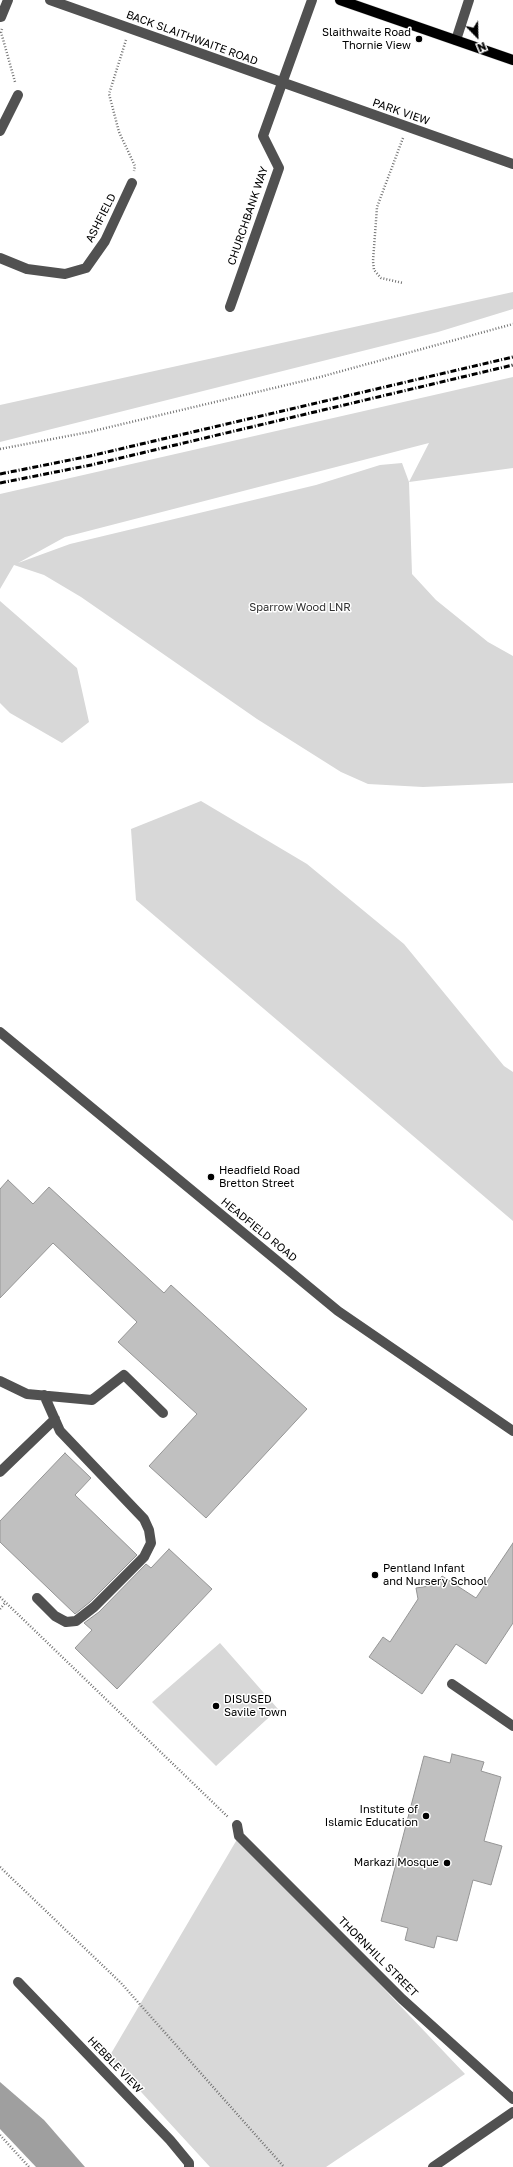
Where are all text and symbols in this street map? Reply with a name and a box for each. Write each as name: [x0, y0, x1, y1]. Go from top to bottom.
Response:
street label: BACK SLAITHWAITE ROAD: [124, 8, 260, 68]
north arrow: [457, 16, 497, 56]
place label: Slaithwaite Road Thornie View: [322, 26, 411, 52]
marker: Slaithwaite Road Thornie View: [414, 34, 424, 44]
text: N: [475, 40, 488, 55]
street label: PARK VIEW: [371, 96, 431, 128]
street label: CHURCHBANK WAY: [225, 165, 271, 267]
street label: ASHFIELD: [83, 191, 119, 245]
park label: Sparrow Wood LNR: [249, 601, 351, 615]
place label: Headfield Road Bretton Street: [219, 1164, 300, 1190]
marker: Headfield Road Bretton Street: [206, 1172, 216, 1182]
street label: HEADFIELD ROAD: [218, 1195, 300, 1265]
place label: Pentland Infant and Nursery School: [383, 1562, 487, 1588]
marker: Pentland Infant and Nursery School: [370, 1570, 380, 1580]
place label: DISUSED Savile Town: [224, 1693, 287, 1719]
marker: DISUSED Savile Town: [211, 1701, 221, 1711]
place label: Institute of Islamic Education: [325, 1803, 418, 1829]
marker: Institute of Islamic Education: [421, 1811, 431, 1821]
place label: Markazi Mosque: [354, 1856, 439, 1870]
marker: Markazi Mosque: [442, 1858, 452, 1868]
street label: THORNHILL STREET: [335, 1914, 421, 2000]
street label: HEBBLE VIEW: [85, 2034, 145, 2096]

